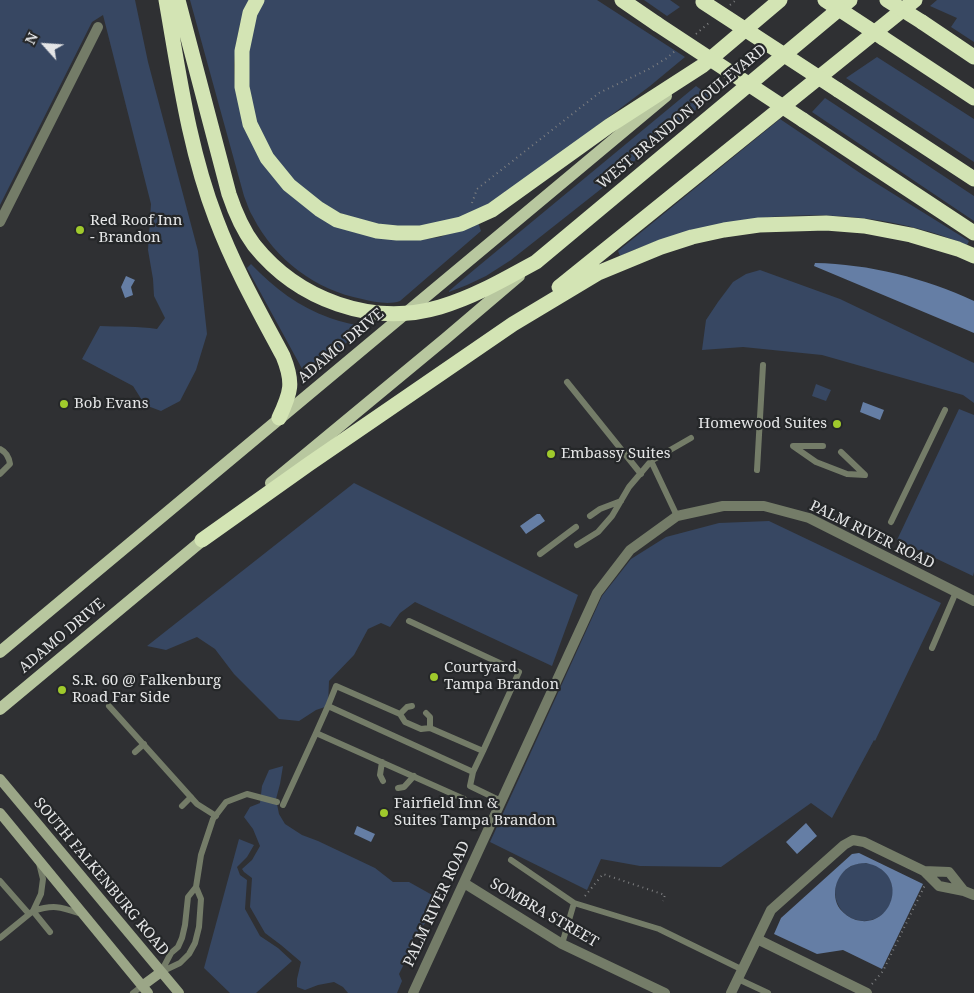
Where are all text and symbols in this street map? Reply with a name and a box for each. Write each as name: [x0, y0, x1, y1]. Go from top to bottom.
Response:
north arrow: [20, 20, 70, 70]
text: N: [20, 29, 42, 47]
street label: WEST BRANDON BOULEVARD: [594, 41, 770, 193]
place label: Red Roof Inn - Brandon: [90, 212, 182, 247]
marker: Red Roof Inn - Brandon: [74, 224, 86, 236]
street label: ADAMO DRIVE: [294, 305, 388, 387]
place label: Bob Evans: [74, 395, 148, 413]
marker: Bob Evans: [58, 398, 70, 410]
place label: Homewood Suites: [698, 415, 827, 433]
marker: Homewood Suites: [831, 418, 843, 430]
place label: Embassy Suites: [561, 445, 671, 463]
marker: Embassy Suites: [545, 448, 557, 460]
street label: PALM RIVER ROAD: [807, 497, 937, 573]
street label: ADAMO DRIVE: [15, 595, 109, 677]
place label: Courtyard Tampa Brandon: [444, 659, 559, 694]
marker: Courtyard Tampa Brandon: [428, 671, 440, 683]
place label: S.R. 60 @ Falkenburg Road Far Side: [72, 672, 221, 707]
marker: S.R. 60 @ Falkenburg Road Far Side: [56, 684, 68, 696]
street label: SOUTH FALKENBURG ROAD: [30, 794, 172, 960]
place label: Fairfield Inn & Suites Tampa Brandon: [394, 795, 556, 830]
marker: Fairfield Inn & Suites Tampa Brandon: [378, 807, 390, 819]
street label: PALM RIVER ROAD: [400, 838, 474, 970]
street label: SOMBRA STREET: [487, 875, 601, 951]

